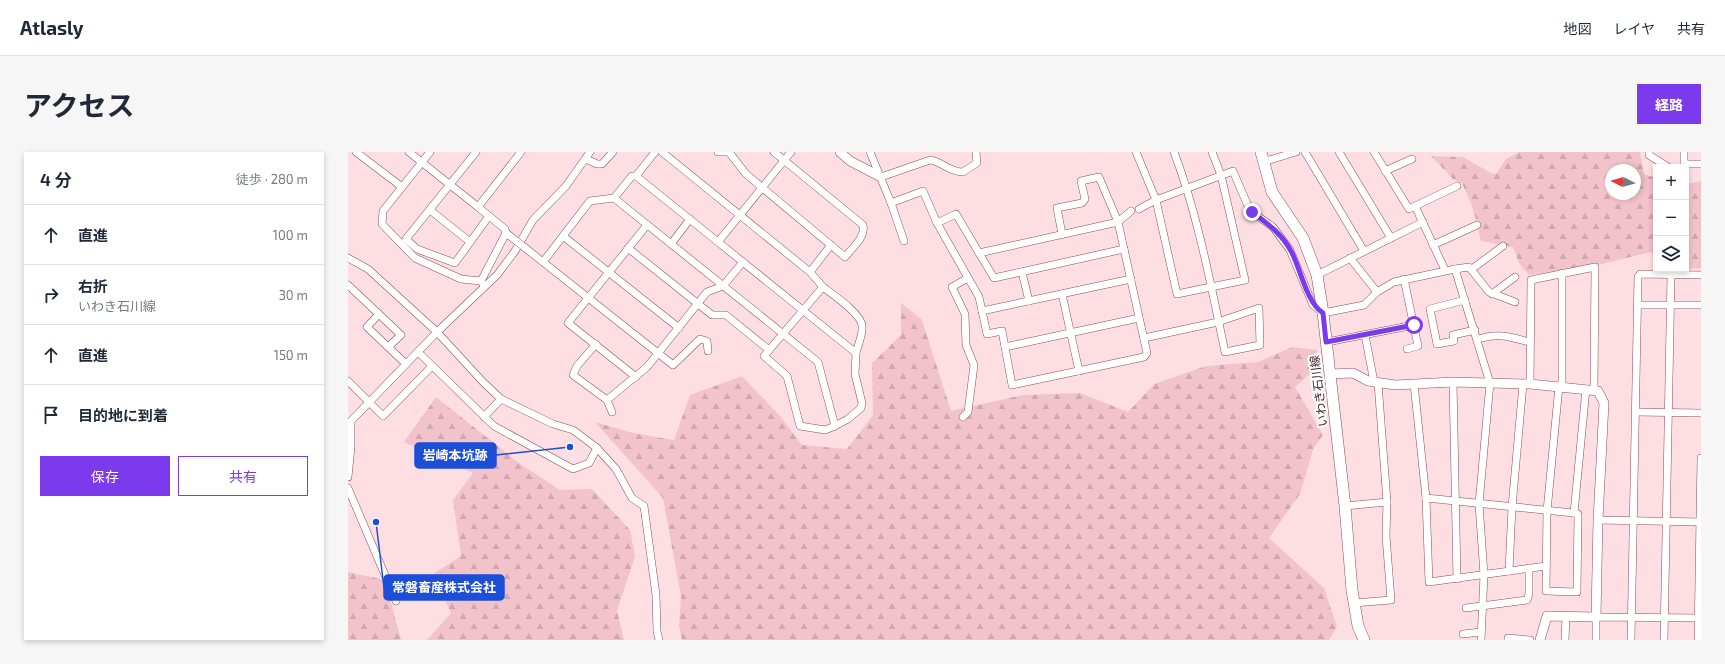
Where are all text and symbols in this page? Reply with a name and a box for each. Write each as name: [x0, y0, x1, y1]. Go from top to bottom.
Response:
text: Atlasly: [20, 16, 84, 39]
text: 地図: [1563, 20, 1591, 37]
text: レイヤ: [1613, 20, 1655, 37]
text: 共有: [1677, 20, 1705, 37]
button: 経路: [1637, 84, 1701, 124]
text: アクセス: [24, 88, 135, 122]
north arrow: [1605, 164, 1641, 200]
map controls: [1653, 164, 1689, 272]
button: +: [1653, 164, 1689, 200]
text: 4 分: [40, 169, 72, 189]
text: 徒歩 · 280 m: [236, 171, 308, 187]
button: −: [1653, 200, 1689, 236]
route end: [1243, 203, 1261, 221]
icon: ahead: [40, 224, 62, 246]
text: 直進: [78, 226, 108, 244]
text: 100 m: [273, 227, 308, 243]
button: layers: [1653, 236, 1689, 272]
text: 右折: [78, 277, 108, 295]
icon: right: [40, 284, 62, 306]
text: 30 m: [279, 287, 308, 303]
text: いわき石川線: [78, 298, 156, 314]
route start: [1405, 316, 1423, 334]
icon: ahead: [40, 344, 62, 366]
text: 直進: [78, 346, 108, 364]
text: 150 m: [274, 347, 308, 363]
street label: いわき石川線: [1307, 355, 1329, 428]
icon: arrive: [40, 404, 62, 426]
text: 目的地に到着: [78, 406, 168, 424]
callout: 岩崎本坑跡: [415, 443, 496, 468]
text: 岩崎本坑跡: [422, 447, 488, 463]
button: 保存: [40, 456, 170, 496]
button: 共有: [178, 456, 308, 496]
callout: 常磐畜産株式会社: [384, 575, 504, 600]
text: 常磐畜産株式会社: [392, 579, 496, 595]

